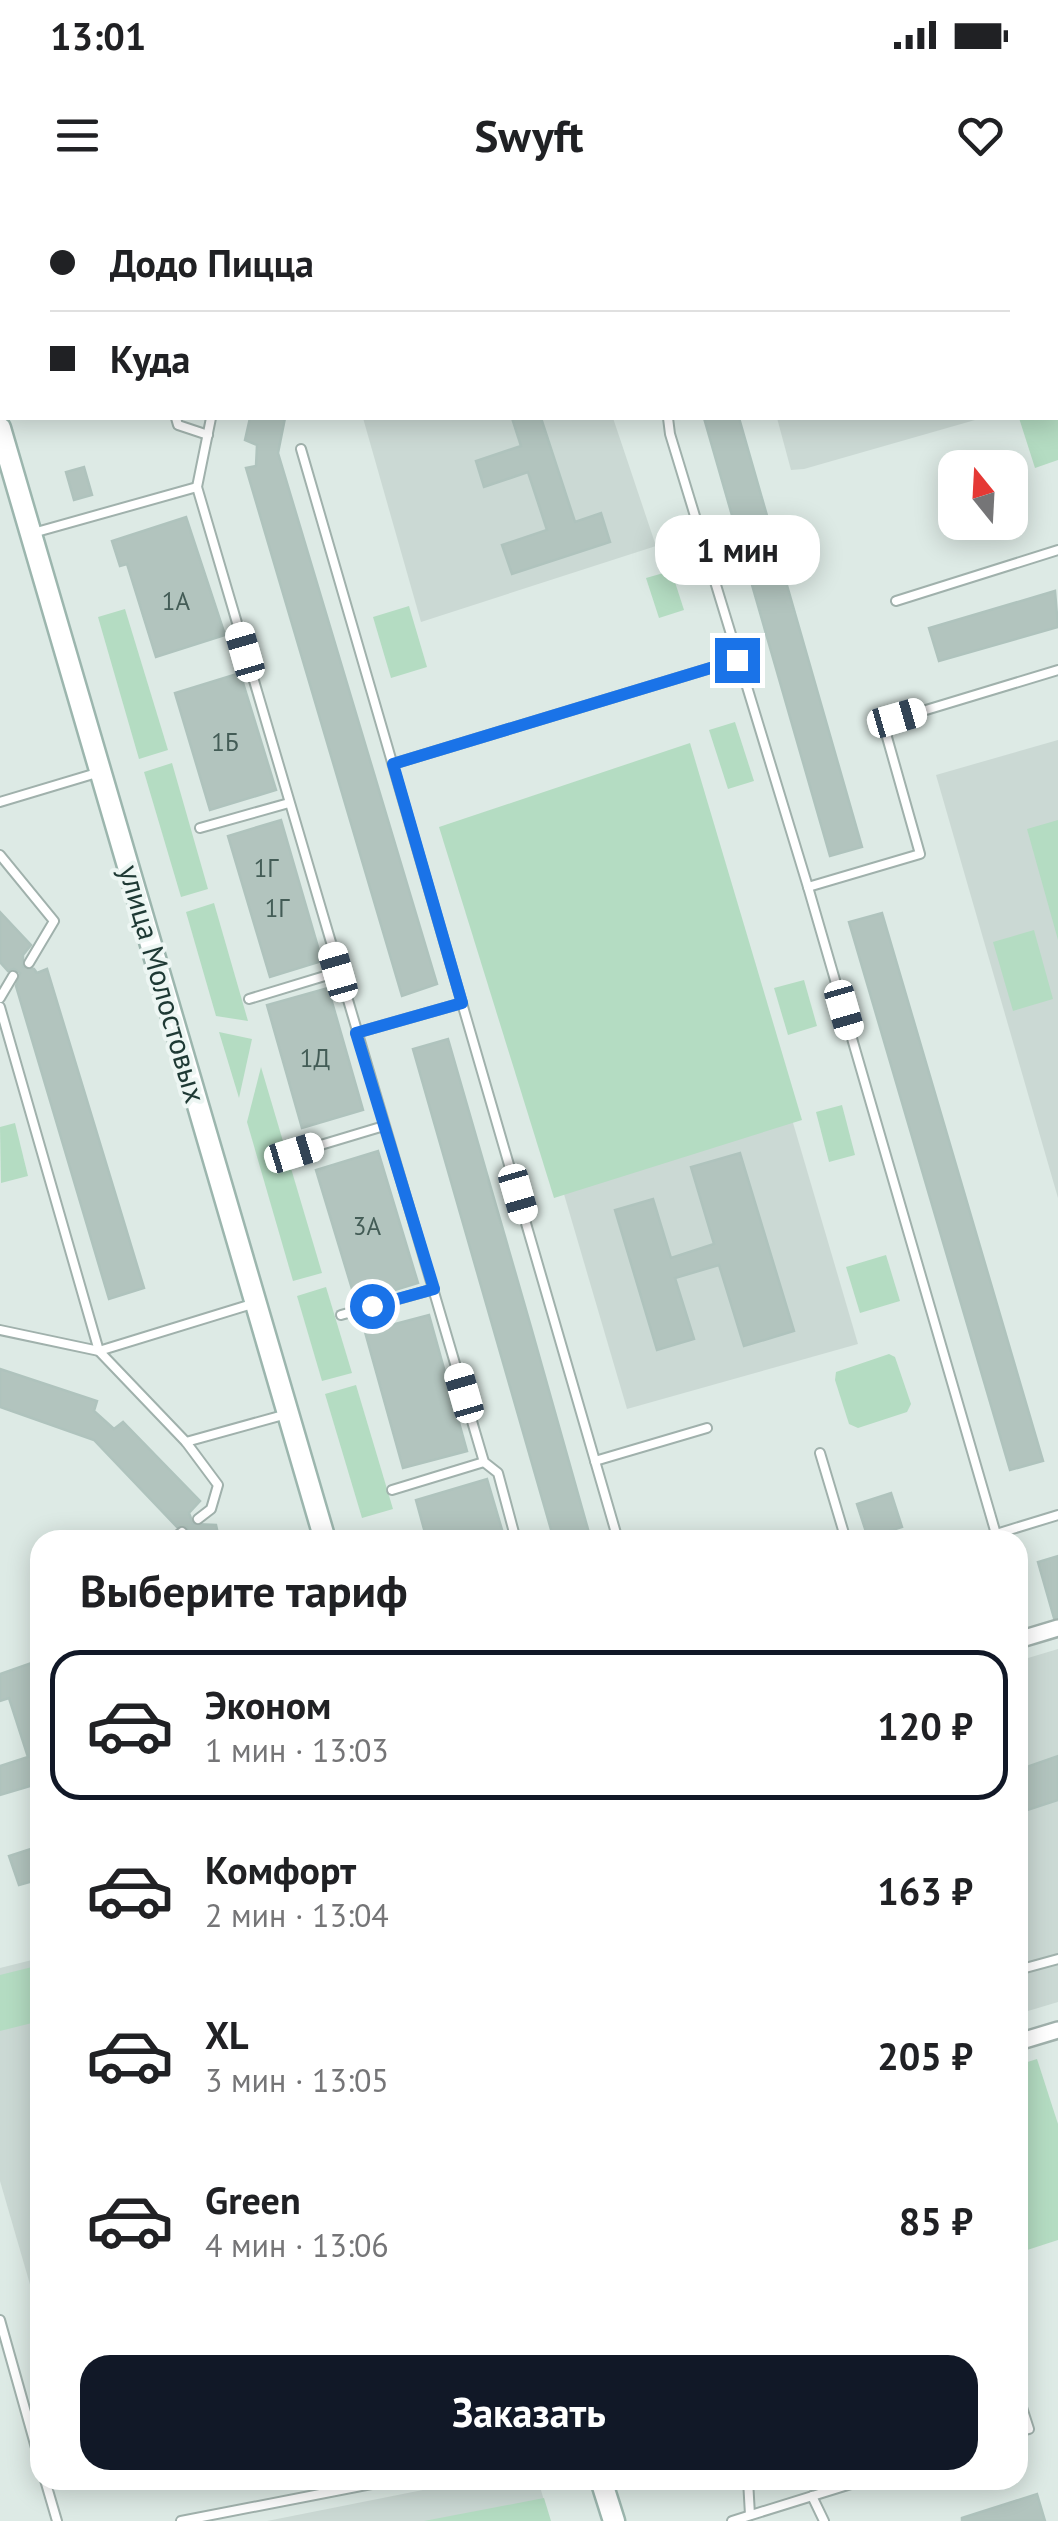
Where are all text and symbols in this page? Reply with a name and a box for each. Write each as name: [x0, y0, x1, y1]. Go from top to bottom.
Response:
text: 13:01: [50, 11, 146, 60]
text: Swyft: [474, 106, 584, 164]
icon: menu: [50, 108, 105, 163]
icon: heart: [953, 108, 1008, 163]
text: Додо Пицца: [110, 238, 314, 287]
text: Куда: [110, 334, 190, 383]
north arrow: [938, 450, 1028, 540]
map controls: [938, 450, 1028, 540]
callout: 1 мин: [654, 515, 820, 585]
text: 1 мин: [696, 529, 779, 571]
house number: 1А: [162, 585, 190, 617]
car: [222, 619, 268, 685]
route end: [715, 638, 760, 683]
car: [864, 695, 930, 741]
house number: 1Б: [211, 726, 239, 758]
house number: 1Г: [254, 852, 279, 884]
street label: улица Молостовых: [111, 860, 216, 1107]
house number: 1Г: [265, 892, 290, 924]
car: [315, 939, 361, 1005]
car: [821, 977, 867, 1043]
house number: 1Д: [300, 1042, 330, 1074]
car: [261, 1130, 327, 1176]
car: [495, 1161, 541, 1227]
house number: 3А: [353, 1210, 381, 1242]
route start: [350, 1284, 395, 1329]
car: [441, 1360, 487, 1426]
text: Выберите тариф: [80, 1561, 407, 1619]
icon: car: [85, 1680, 175, 1770]
text: Эконом: [205, 1680, 331, 1729]
text: 120 ₽: [877, 1701, 973, 1750]
text: 1 мин · 13:03: [205, 1729, 389, 1771]
icon: car: [85, 1845, 175, 1935]
text: Комфорт: [205, 1845, 356, 1894]
text: 163 ₽: [877, 1866, 973, 1915]
text: 2 мин · 13:04: [205, 1894, 389, 1936]
icon: car: [85, 2010, 175, 2100]
text: XL: [205, 2010, 249, 2059]
text: 205 ₽: [877, 2031, 973, 2080]
text: 3 мин · 13:05: [205, 2059, 389, 2101]
icon: car: [85, 2175, 175, 2265]
text: Green: [205, 2175, 301, 2224]
text: 85 ₽: [899, 2196, 973, 2245]
text: 4 мин · 13:06: [205, 2224, 389, 2266]
button: Заказать: [80, 2355, 978, 2470]

